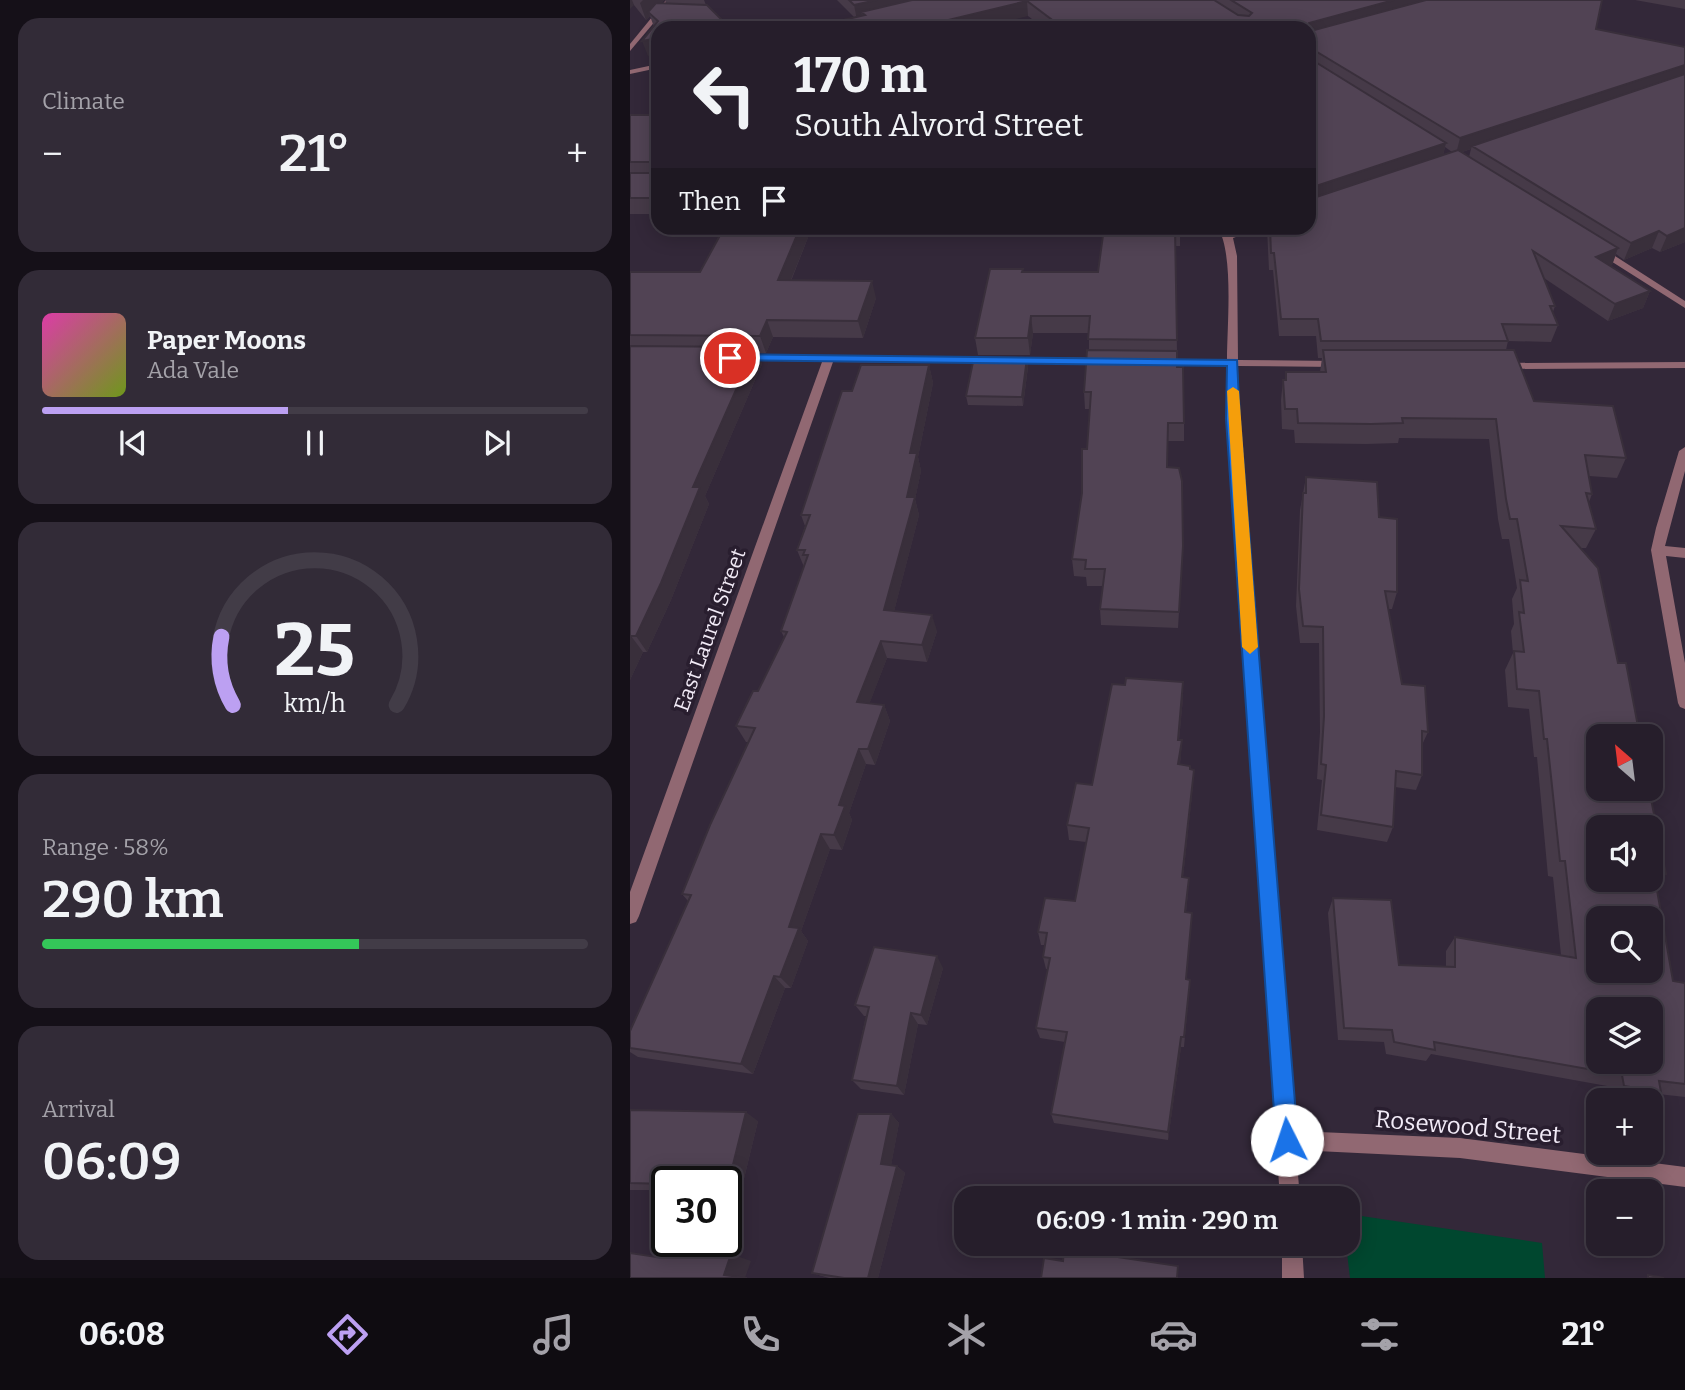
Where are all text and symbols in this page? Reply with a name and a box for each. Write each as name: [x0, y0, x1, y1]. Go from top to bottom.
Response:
text: 170 m: [794, 46, 927, 105]
icon: left: [679, 49, 770, 140]
text: Climate: [42, 87, 125, 115]
text: South Alvord Street: [794, 106, 1083, 144]
text: 21°: [279, 122, 350, 185]
text: −: [42, 131, 63, 177]
text: +: [566, 131, 588, 177]
icon: arrive: [755, 182, 793, 220]
text: Then: [679, 186, 741, 217]
text: Paper Moons: [147, 325, 306, 356]
pin: [700, 328, 760, 388]
icon: arrive: [711, 339, 749, 377]
text: Ada Vale: [147, 356, 239, 384]
icon: previous: [114, 424, 152, 462]
icon: pause: [296, 424, 334, 462]
icon: next: [478, 424, 516, 462]
street label: East Laurel Street: [668, 545, 752, 715]
text: 25: [275, 607, 355, 694]
text: km/h: [284, 689, 346, 719]
north arrow: [1586, 724, 1662, 802]
map controls: [1586, 724, 1663, 1256]
button: sound: [1586, 815, 1663, 892]
text: Range · 58%: [42, 833, 169, 861]
text: 290 km: [42, 868, 224, 931]
button: search: [1586, 906, 1663, 983]
button: layers: [1586, 997, 1663, 1074]
button: +: [1586, 1088, 1663, 1165]
text: Arrival: [42, 1095, 115, 1123]
position arrow: [1250, 1103, 1324, 1177]
street label: Rosewood Street: [1374, 1105, 1562, 1149]
text: 06:09: [42, 1130, 181, 1193]
speed limit sign: 30: [651, 1166, 742, 1257]
button: −: [1586, 1179, 1663, 1256]
text: 06:09 · 1 min · 290 m: [1036, 1205, 1278, 1236]
icon: directions: [323, 1310, 372, 1359]
icon: music: [529, 1310, 578, 1359]
icon: phone: [736, 1310, 785, 1359]
icon: climate: [942, 1310, 991, 1359]
icon: car: [1149, 1310, 1198, 1359]
icon: filters: [1355, 1310, 1404, 1359]
text: 06:08: [79, 1315, 165, 1353]
text: 21°: [1562, 1315, 1606, 1353]

